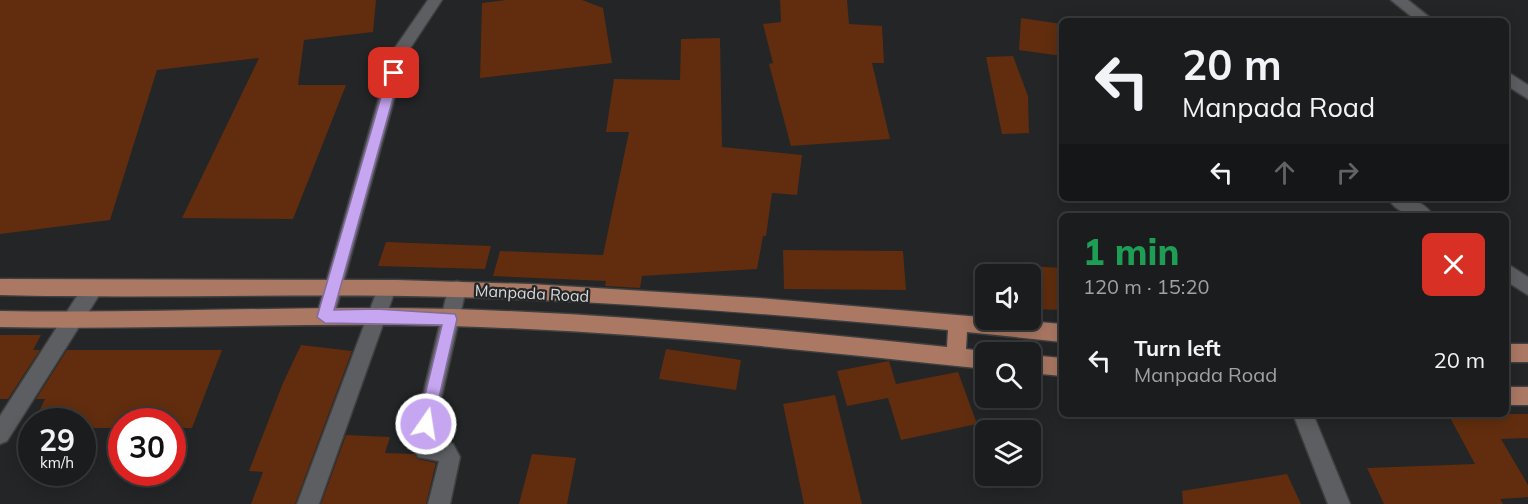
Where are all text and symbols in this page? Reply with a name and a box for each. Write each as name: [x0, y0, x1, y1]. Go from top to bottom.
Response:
text: 20 m: [1182, 38, 1282, 91]
icon: left: [1083, 42, 1161, 120]
pin: [368, 47, 419, 98]
icon: arrive: [377, 56, 410, 89]
text: Manpada Road: [1182, 90, 1375, 124]
icon: left: [1205, 156, 1238, 189]
icon: ahead: [1268, 156, 1301, 189]
icon: right: [1331, 156, 1364, 189]
text: 1 min: [1083, 229, 1179, 274]
button: close: [1422, 233, 1485, 296]
map controls: [975, 264, 1041, 486]
button: sound: [975, 264, 1041, 330]
text: 120 m · 15:20: [1083, 274, 1209, 299]
street label: Manpada Road: [474, 280, 590, 306]
text: Turn left: [1134, 334, 1221, 362]
button: search: [975, 342, 1041, 408]
icon: left: [1083, 344, 1116, 377]
text: 20 m: [1434, 346, 1485, 374]
text: Manpada Road: [1134, 362, 1277, 387]
position arrow: [394, 392, 458, 456]
speed limit sign: 30: [108, 408, 186, 486]
button: layers: [975, 420, 1041, 486]
text: 29: [39, 421, 75, 459]
text: km/h: [40, 453, 74, 472]

